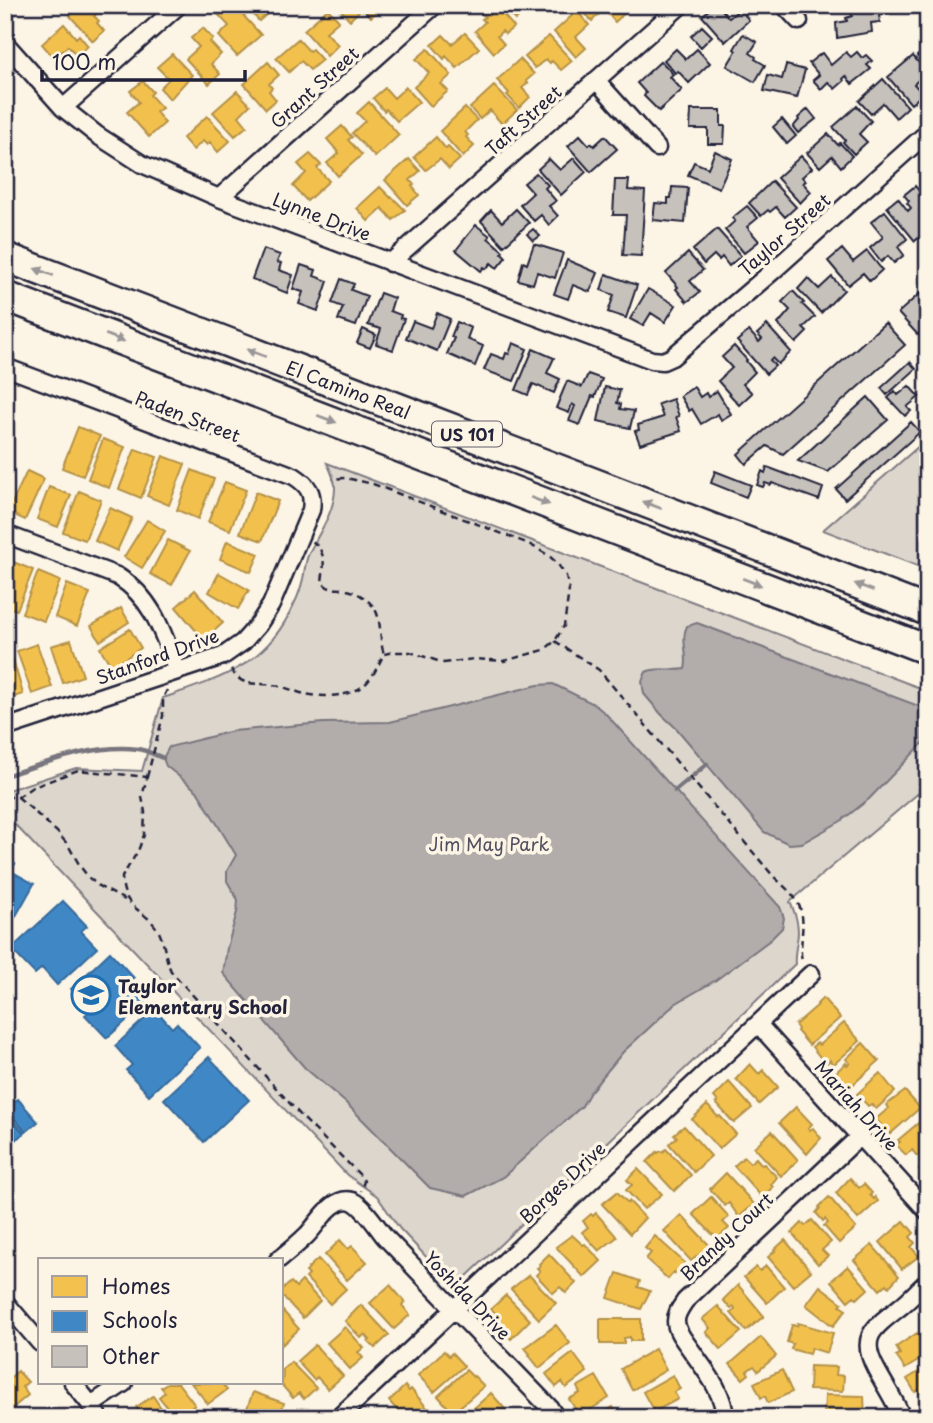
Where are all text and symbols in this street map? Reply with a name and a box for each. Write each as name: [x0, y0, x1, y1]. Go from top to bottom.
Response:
scale bar: [42, 38, 245, 82]
street label: Grant Street: [264, 40, 364, 134]
text: 100 m: [52, 45, 116, 77]
street label: Taft Street: [479, 78, 567, 162]
street label: Lynne Drive: [269, 185, 375, 247]
street label: Taylor Street: [732, 186, 836, 282]
one-way arrow: [33, 266, 54, 277]
one-way arrow: [104, 333, 125, 344]
one-way arrow: [246, 348, 267, 359]
street label: El Camino Real: [283, 353, 415, 425]
street label: Paden Street: [132, 384, 244, 448]
one-way arrow: [317, 414, 338, 425]
road number: US 101: [432, 422, 502, 446]
one-way arrow: [529, 496, 550, 507]
one-way arrow: [641, 500, 662, 511]
one-way arrow: [742, 577, 763, 588]
one-way arrow: [853, 581, 874, 592]
street label: Stanford Drive: [92, 621, 222, 691]
park label: Jim May Park: [429, 830, 549, 857]
place label: Taylor Elementary School: [118, 972, 288, 1020]
school or university icon: Taylor Elementary School: [70, 974, 112, 1016]
street label: Mariah Drive: [809, 1054, 905, 1156]
street label: Borges Drive: [513, 1135, 611, 1229]
street label: Brandy Court: [673, 1186, 779, 1286]
street label: Yoshida Drive: [419, 1244, 517, 1346]
legend: [38, 1258, 284, 1384]
text: Homes: [102, 1269, 170, 1301]
text: Schools: [102, 1303, 178, 1335]
text: Other: [102, 1339, 160, 1371]

